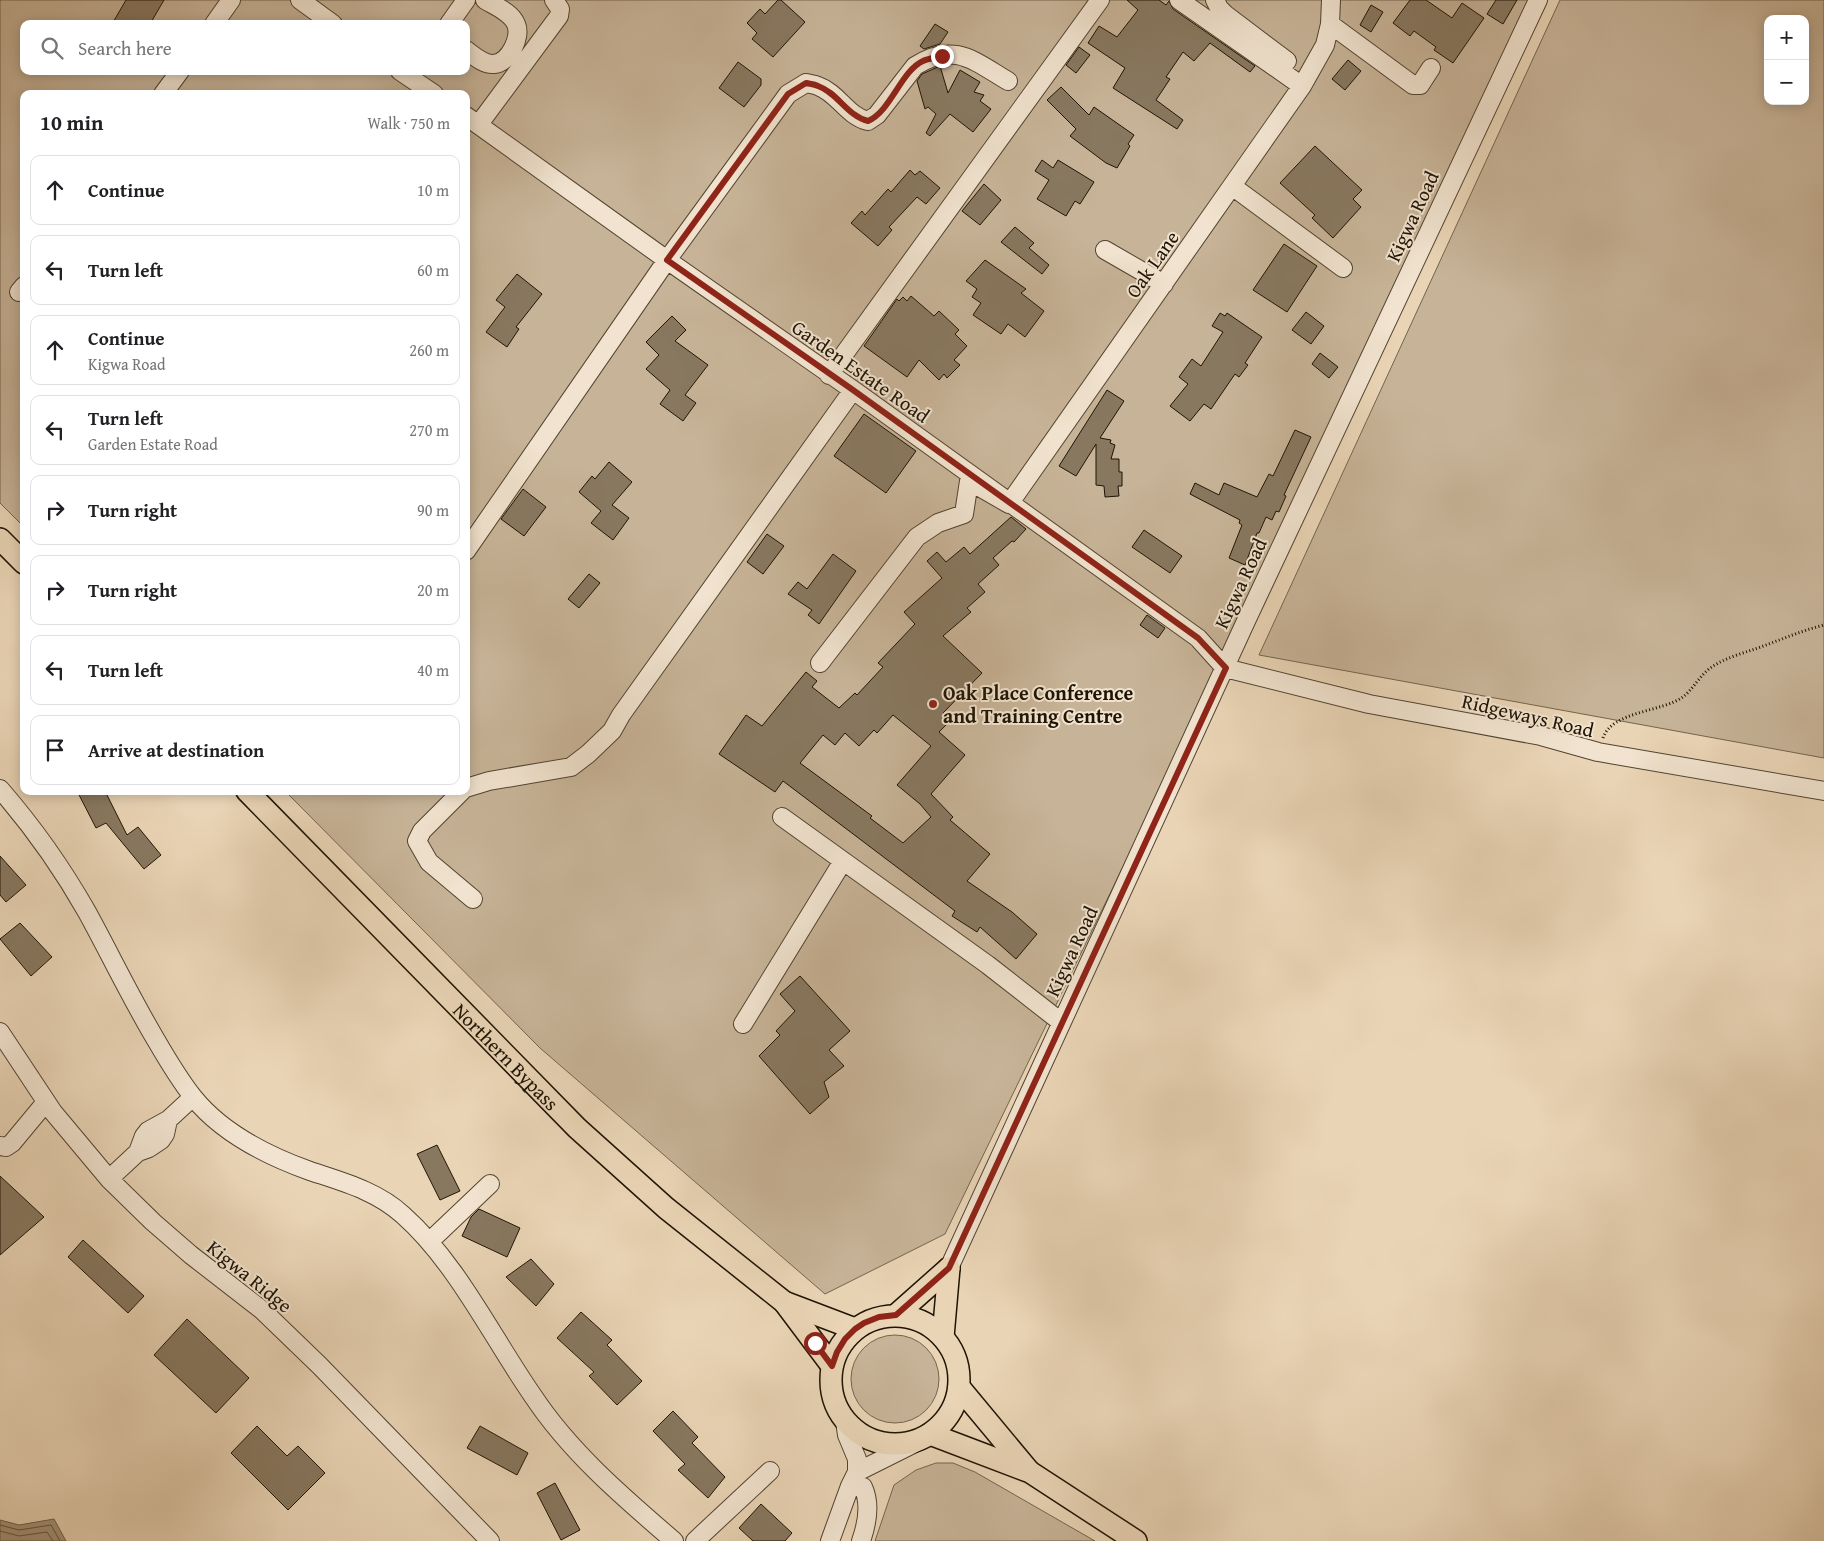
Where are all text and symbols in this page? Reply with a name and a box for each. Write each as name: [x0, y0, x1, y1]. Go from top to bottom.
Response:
map controls: [1764, 15, 1809, 105]
button: +: [1764, 15, 1809, 60]
search box: [20, 20, 470, 75]
icon: search: [38, 34, 66, 62]
text: Search here: [78, 34, 172, 62]
route end: [931, 45, 954, 68]
button: −: [1764, 60, 1809, 105]
text: 10 min: [40, 107, 103, 138]
text: Walk · 750 m: [367, 111, 450, 135]
street label: Kigwa Road: [1378, 166, 1446, 266]
icon: ahead: [41, 176, 69, 204]
text: Continue: [88, 176, 165, 204]
text: 10 m: [417, 178, 449, 202]
street label: Oak Lane: [1118, 225, 1186, 303]
icon: left: [41, 256, 69, 284]
text: Turn left: [88, 256, 163, 284]
text: 60 m: [417, 258, 449, 282]
street label: Garden Estate Road: [786, 313, 936, 430]
text: Continue: [88, 324, 165, 352]
icon: ahead: [41, 336, 69, 364]
text: 260 m: [409, 338, 449, 362]
text: Kigwa Road: [88, 352, 166, 376]
text: Turn left: [88, 404, 163, 432]
icon: left: [41, 416, 69, 444]
text: 270 m: [409, 418, 449, 442]
text: Garden Estate Road: [88, 432, 218, 456]
icon: right: [41, 496, 69, 524]
text: Turn right: [88, 496, 177, 524]
text: 90 m: [417, 498, 449, 522]
street label: Kigwa Road: [1206, 533, 1274, 633]
icon: right: [41, 576, 69, 604]
text: Turn right: [88, 576, 177, 604]
text: 20 m: [417, 578, 449, 602]
icon: left: [41, 656, 69, 684]
text: Turn left: [88, 656, 163, 684]
text: 40 m: [417, 658, 449, 682]
place label: Oak Place Conference and Training Centre: [943, 678, 1133, 730]
street label: Ridgeways Road: [1459, 686, 1597, 744]
marker: Oak Place Conference and Training Centre: [927, 698, 939, 710]
icon: arrive: [41, 736, 69, 764]
text: Arrive at destination: [88, 736, 264, 764]
street label: Kigwa Road: [1037, 901, 1105, 1001]
street label: Northern Bypass: [447, 996, 566, 1116]
street label: Kigwa Ridge: [201, 1233, 299, 1319]
route start: [804, 1332, 827, 1355]

